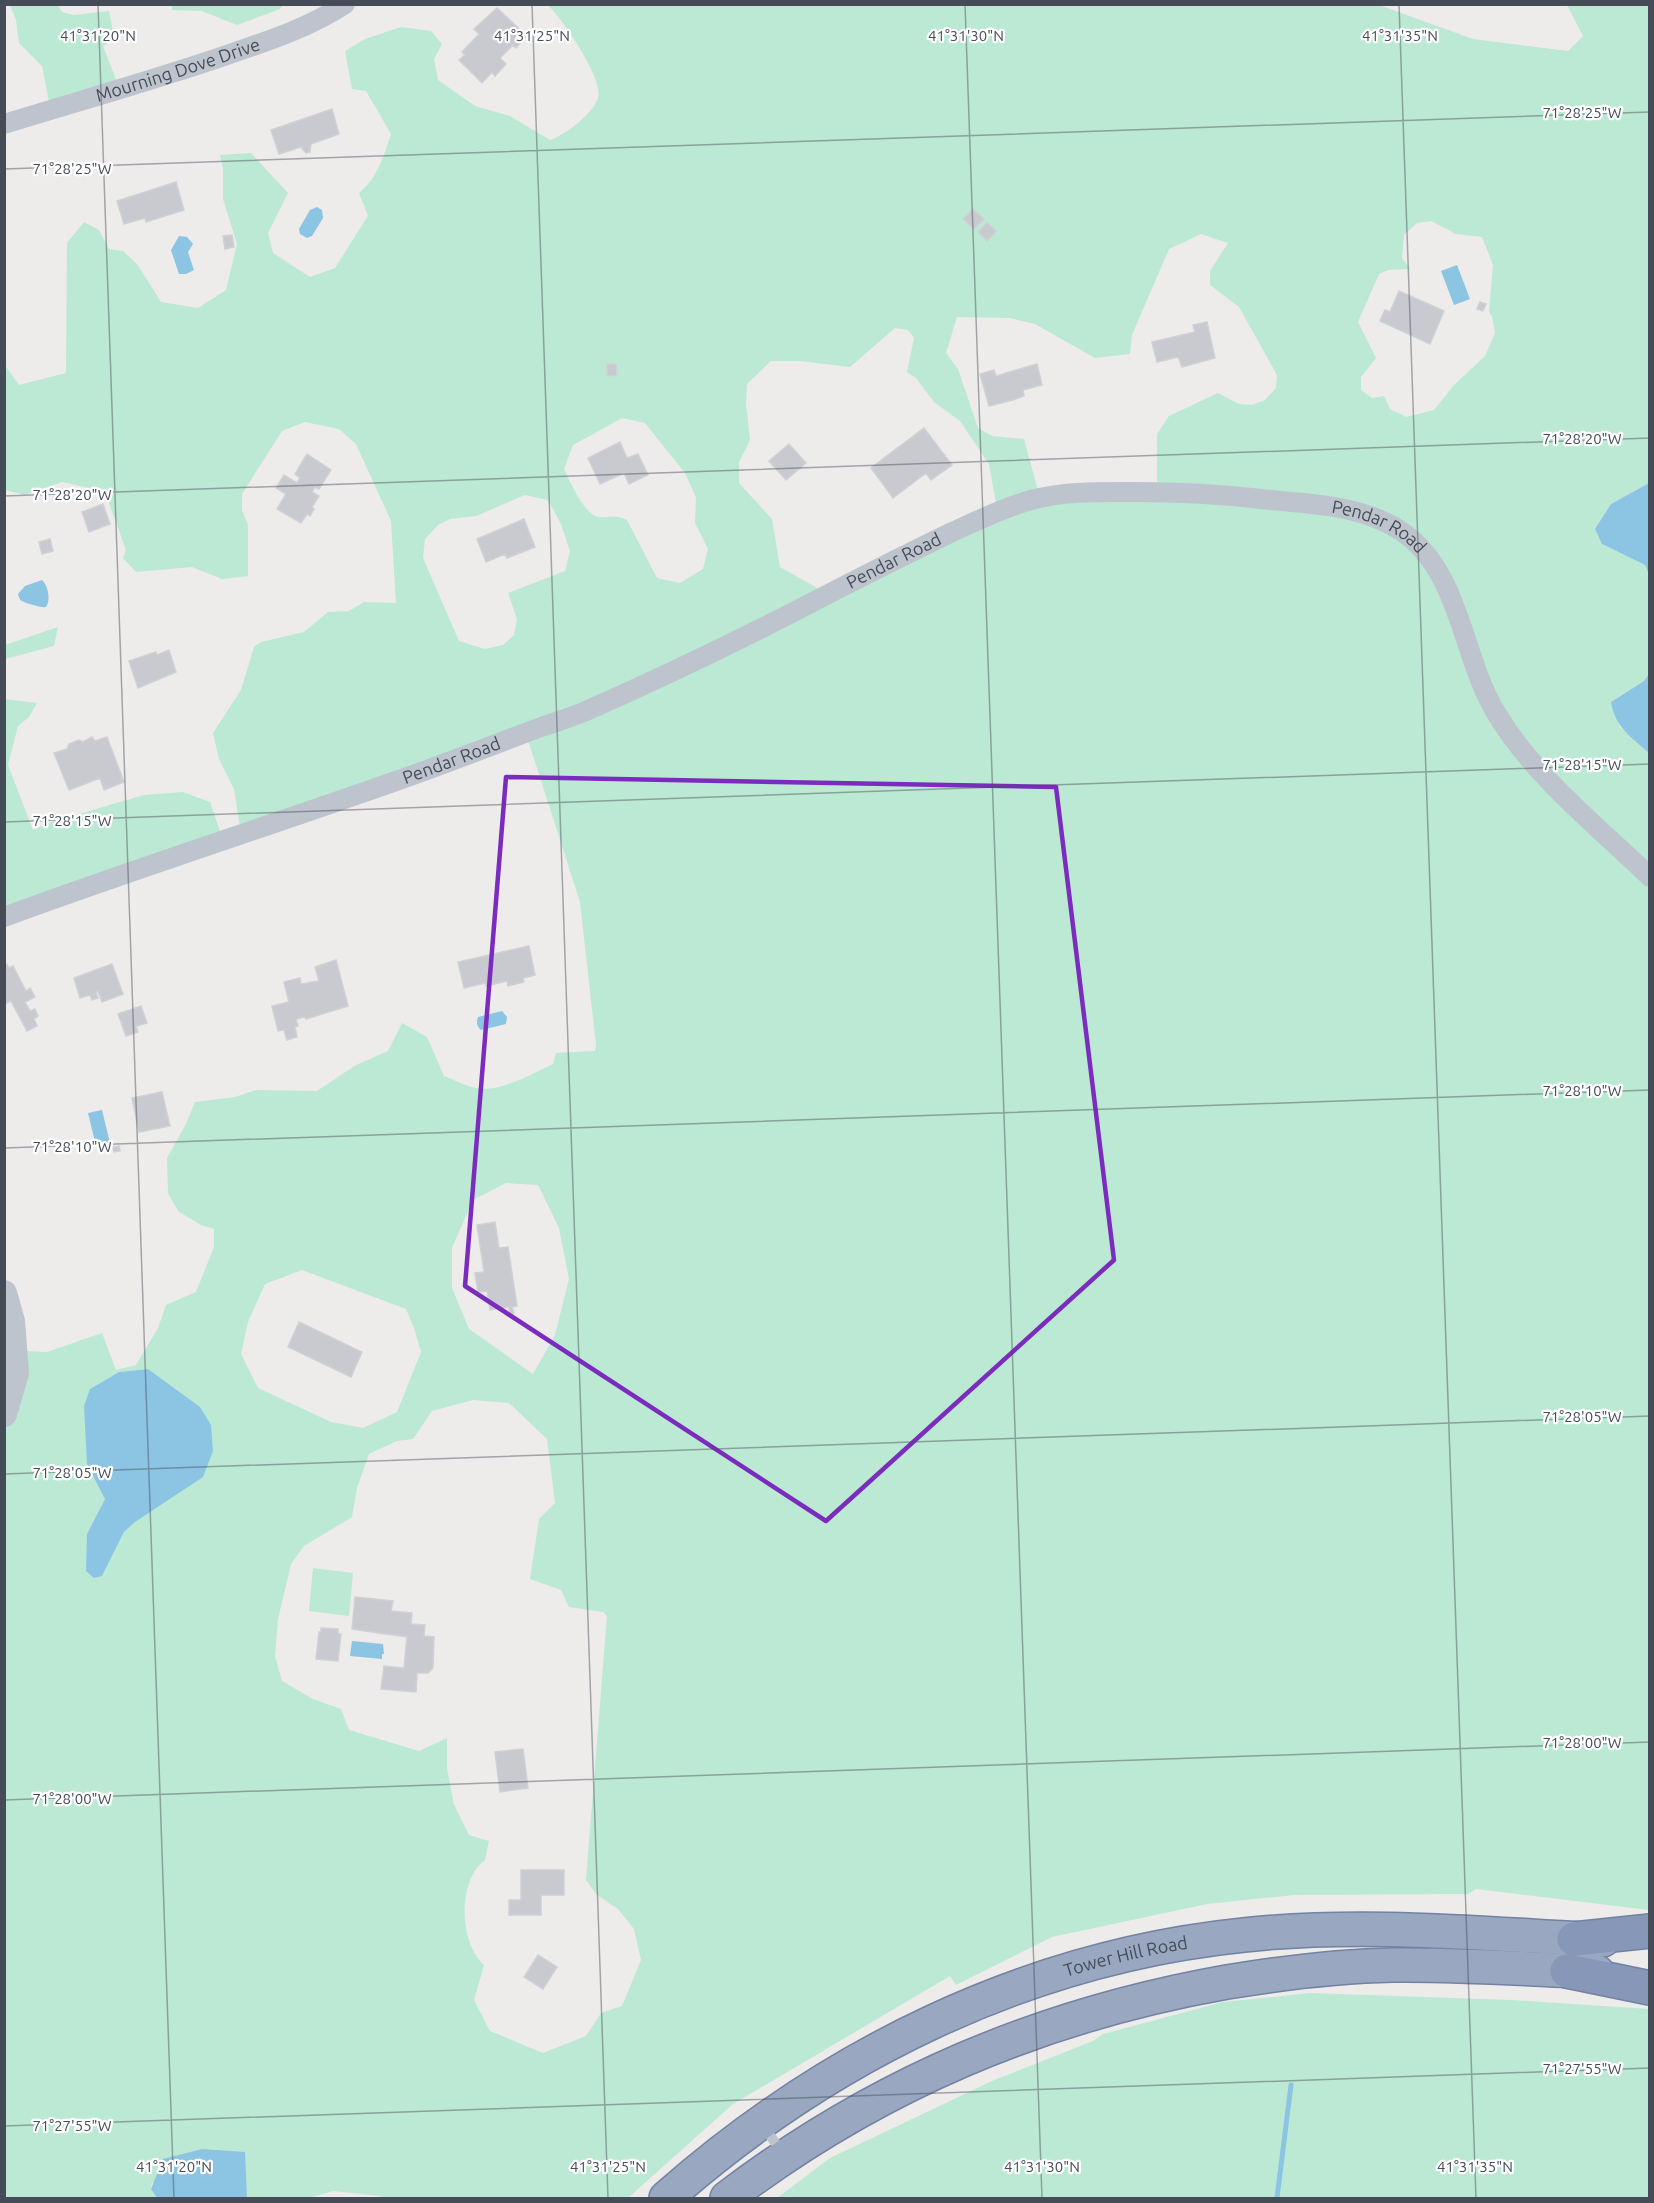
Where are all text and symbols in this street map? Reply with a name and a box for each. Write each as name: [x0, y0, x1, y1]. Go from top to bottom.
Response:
text: 41°31'20"N: [60, 27, 136, 44]
text: 41°31'25"N: [494, 27, 570, 44]
text: 41°31'30"N: [928, 27, 1004, 44]
text: 41°31'35"N: [1362, 27, 1438, 44]
street label: Mourning Dove Drive: [93, 33, 262, 105]
text: 71°28'25"W: [1542, 104, 1622, 121]
text: 71°28'25"W: [32, 160, 112, 177]
text: 71°28'20"W: [1542, 430, 1622, 447]
text: 71°28'20"W: [32, 486, 112, 503]
street label: Pendar Road: [1330, 496, 1431, 556]
street label: Pendar Road: [843, 528, 944, 592]
street label: Pendar Road: [400, 732, 503, 787]
text: 71°28'15"W: [1542, 756, 1622, 773]
text: 71°28'15"W: [32, 812, 112, 829]
text: 71°28'10"W: [1542, 1082, 1622, 1099]
text: 71°28'10"W: [32, 1138, 112, 1155]
text: 71°28'05"W: [1542, 1408, 1622, 1425]
text: 71°28'05"W: [32, 1464, 112, 1481]
text: 71°28'00"W: [1542, 1734, 1622, 1751]
text: 71°28'00"W: [32, 1790, 112, 1807]
street label: Tower Hill Road: [1061, 1932, 1189, 1980]
text: 71°27'55"W: [1542, 2060, 1622, 2077]
text: 71°27'55"W: [32, 2117, 112, 2134]
text: 41°31'20"N: [136, 2158, 212, 2175]
text: 41°31'25"N: [570, 2158, 646, 2175]
text: 41°31'30"N: [1004, 2158, 1080, 2175]
text: 41°31'35"N: [1437, 2158, 1513, 2175]

